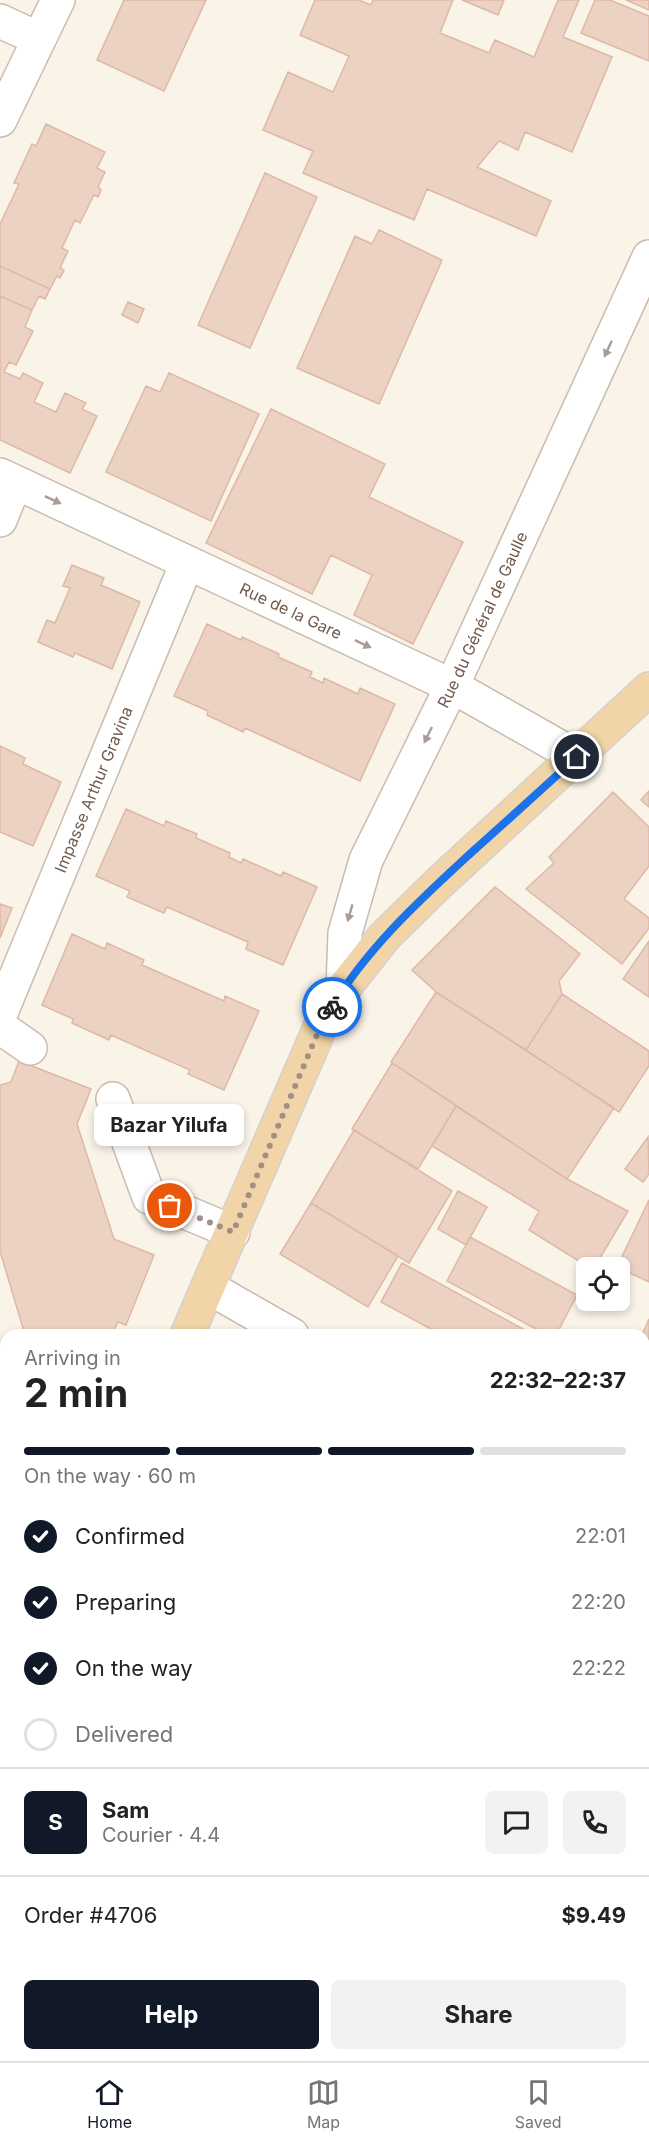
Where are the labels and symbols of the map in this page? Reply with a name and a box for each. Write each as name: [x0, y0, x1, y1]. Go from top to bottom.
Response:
one-way arrow: [603, 341, 612, 358]
one-way arrow: [44, 496, 61, 505]
street label: Rue du Général de Gaulle: [433, 528, 532, 711]
street label: Rue de la Gare: [237, 578, 345, 643]
one-way arrow: [355, 640, 372, 649]
street label: Impasse Arthur Gravina: [50, 703, 137, 876]
one-way arrow: [423, 727, 432, 744]
pin: [551, 731, 602, 782]
one-way arrow: [345, 905, 354, 923]
courier: [302, 977, 362, 1037]
callout: Bazar Yilufa: [95, 1104, 245, 1146]
pin: [144, 1180, 195, 1231]

